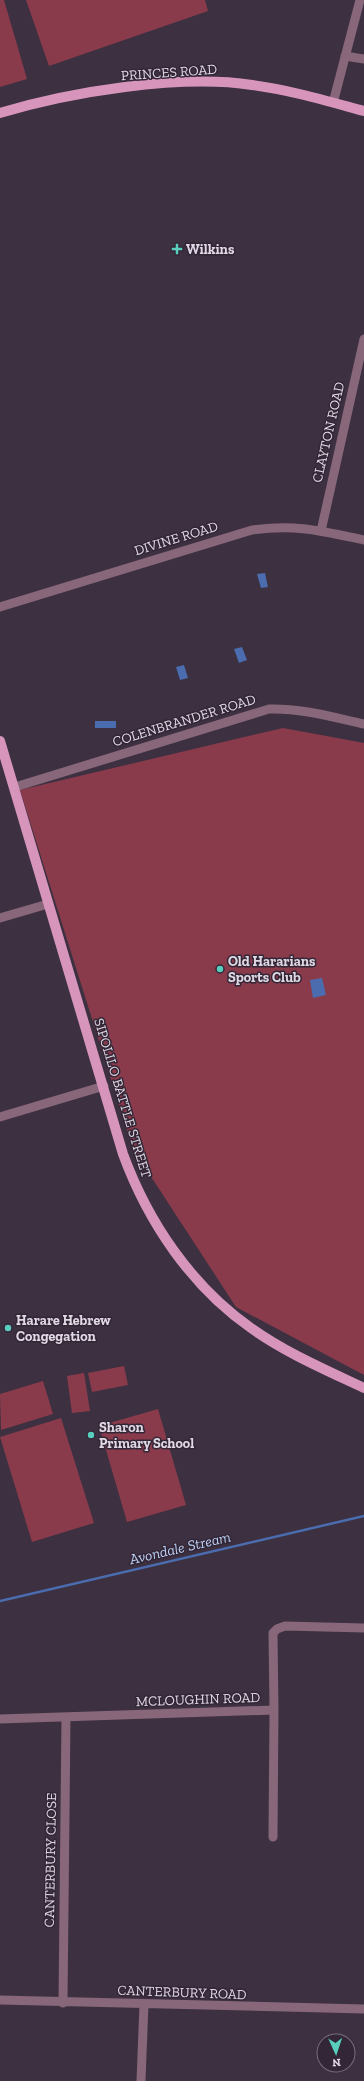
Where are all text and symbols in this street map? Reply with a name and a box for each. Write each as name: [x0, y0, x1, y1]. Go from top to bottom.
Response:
street label: PRINCES ROAD: [120, 61, 218, 84]
place label: Wilkins: [186, 241, 235, 258]
marker: Wilkins: [171, 243, 183, 255]
street label: CLAYTON ROAD: [309, 380, 348, 484]
street label: DIVINE ROAD: [132, 518, 220, 559]
street label: COLENBRANDER ROAD: [111, 691, 258, 750]
place label: Old Hararians Sports Club: [228, 953, 316, 986]
marker: Old Hararians Sports Club: [215, 964, 225, 974]
street label: SIPOLILO BATTLE STREET: [90, 1016, 155, 1180]
place label: Harare Hebrew Congegation: [16, 1312, 111, 1345]
marker: Harare Hebrew Congegation: [3, 1323, 13, 1333]
place label: Sharon Primary School: [99, 1419, 194, 1452]
marker: Sharon Primary School: [86, 1430, 96, 1440]
water label: Avondale Stream: [127, 1528, 233, 1569]
street label: MCLOUGHIN ROAD: [136, 1689, 261, 1710]
street label: CANTERBURY CLOSE: [41, 1793, 60, 1927]
street label: CANTERBURY ROAD: [117, 1982, 247, 2003]
north arrow: [316, 2033, 356, 2073]
text: N: [331, 2056, 341, 2069]

